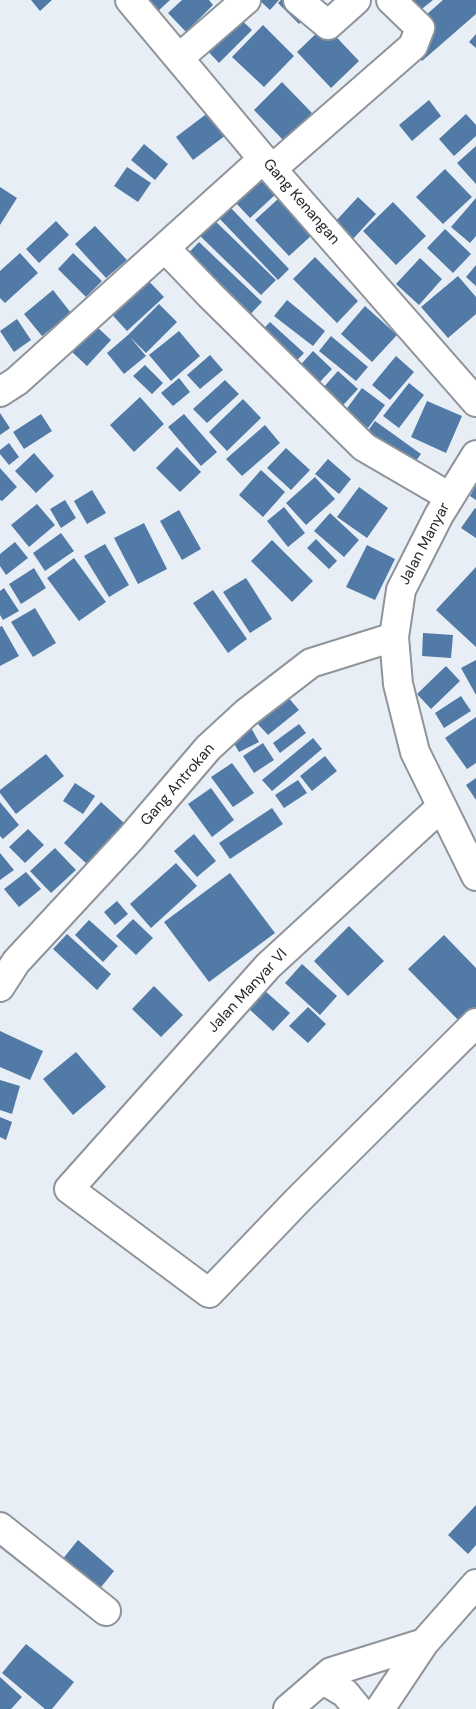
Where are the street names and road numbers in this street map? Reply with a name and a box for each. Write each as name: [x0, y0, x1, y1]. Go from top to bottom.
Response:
street label: Gang Kenangan: [259, 155, 343, 249]
street label: Jalan Manyar: [396, 500, 454, 588]
street label: Gang Antrokan: [137, 740, 219, 830]
street label: Jalan Manyar VI: [205, 945, 291, 1037]

